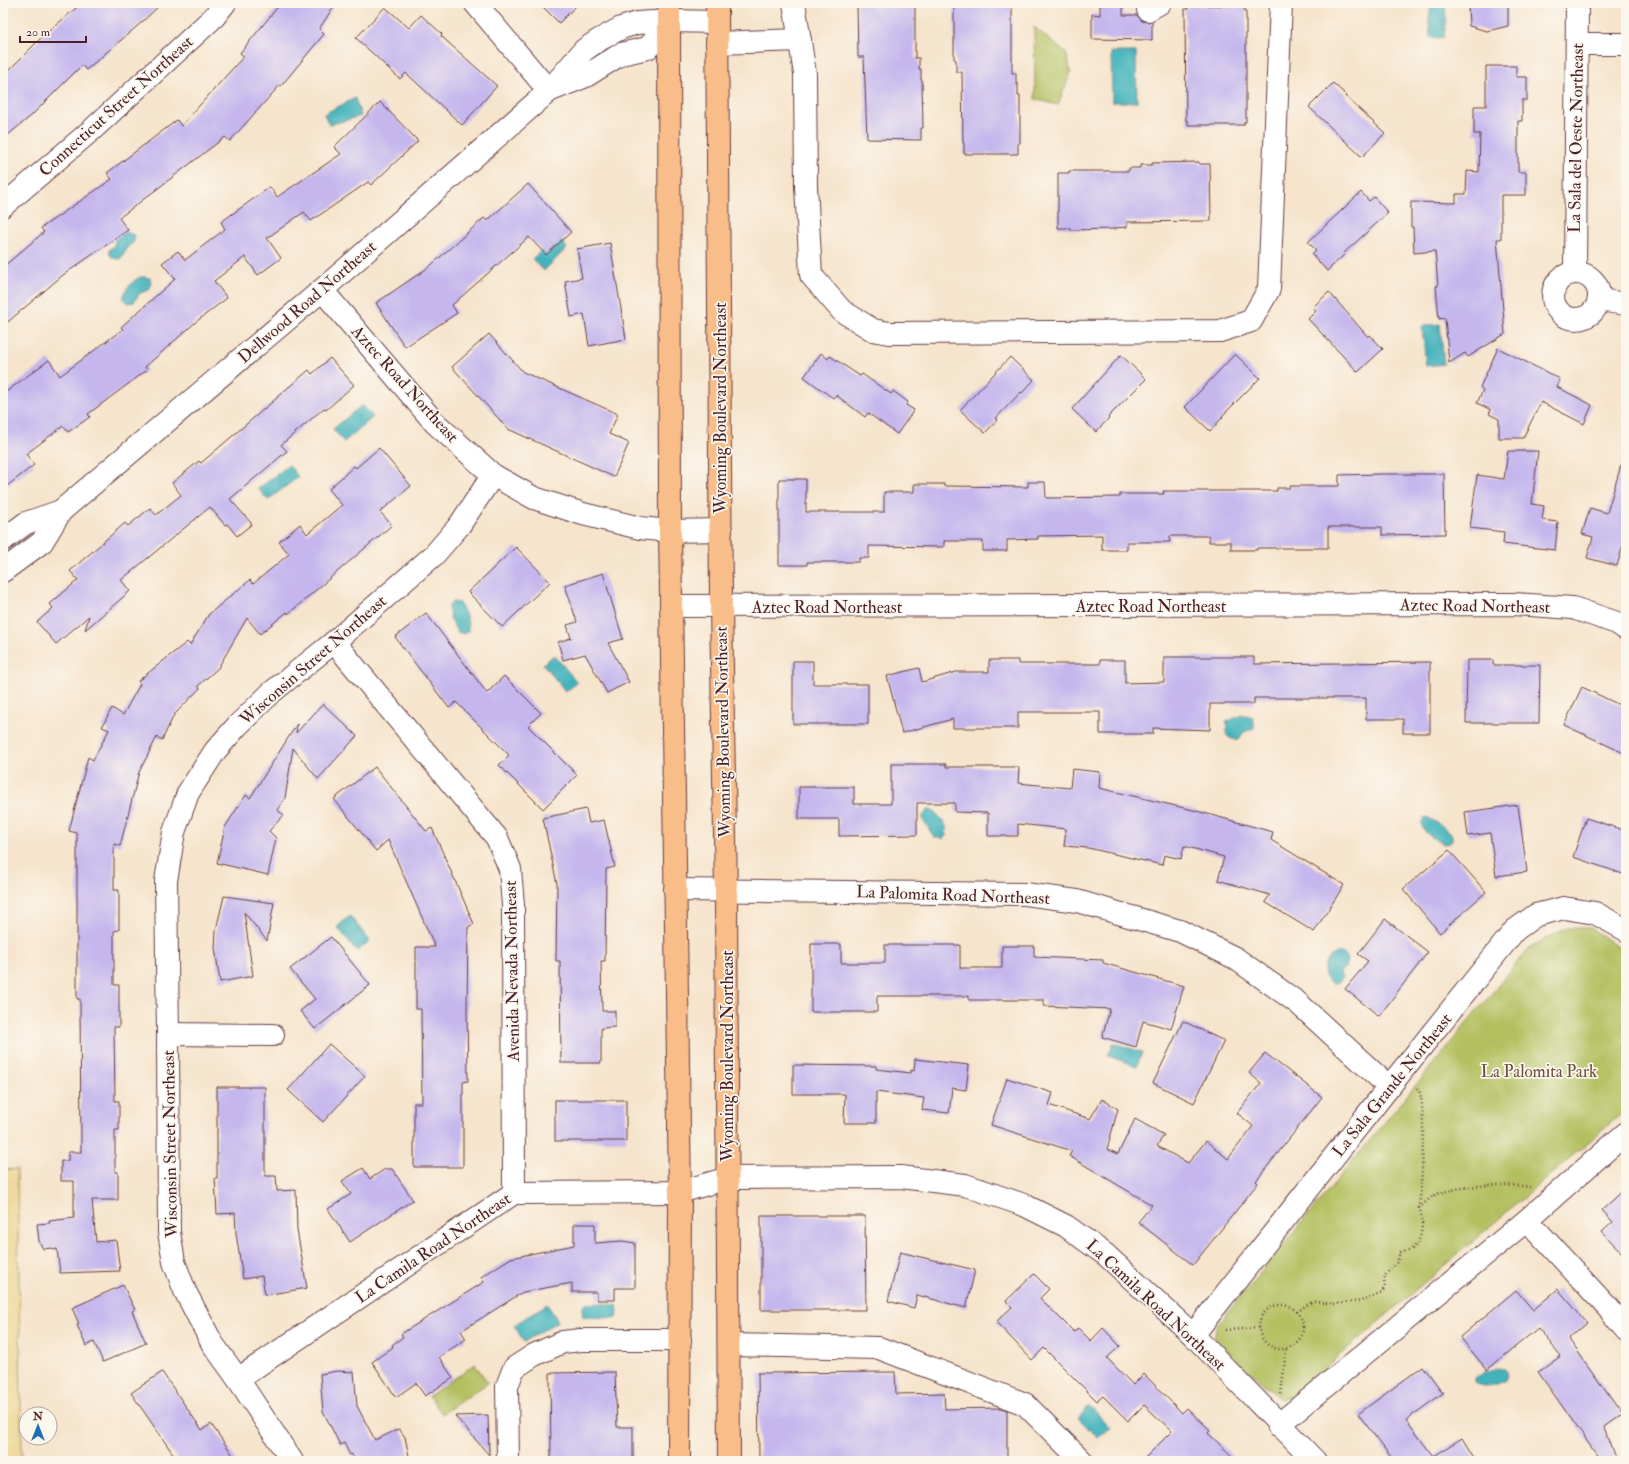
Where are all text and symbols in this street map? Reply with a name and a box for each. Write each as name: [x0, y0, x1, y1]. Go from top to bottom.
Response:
scale bar: [20, 18, 86, 44]
text: 20 m: [26, 25, 51, 40]
street label: Connecticut Street Northeast: [34, 31, 198, 181]
street label: La Sala del Oeste Northeast: [1564, 42, 1588, 233]
street label: Dellwood Road Northeast: [233, 236, 381, 368]
street label: Wyoming Boulevard Northeast: [710, 302, 732, 515]
street label: Aztec Road Northeast: [346, 320, 463, 447]
street label: Wisconsin Street Northeast: [234, 590, 391, 730]
street label: Aztec Road Northeast: [1399, 594, 1551, 618]
street label: Aztec Road Northeast: [1075, 596, 1227, 617]
street label: Aztec Road Northeast: [751, 597, 903, 618]
street label: Wyoming Boulevard Northeast: [711, 626, 736, 839]
street label: Avenida Nevada Northeast: [500, 880, 524, 1063]
street label: La Palomita Road Northeast: [856, 881, 1051, 909]
street label: Wyoming Boulevard Northeast: [717, 950, 739, 1163]
street label: La Sala Grande Northeast: [1328, 1009, 1457, 1161]
street label: Wisconsin Street Northeast: [158, 1049, 182, 1239]
park label: La Palomita Park: [1481, 1061, 1597, 1082]
street label: La Camila Road Northeast: [351, 1188, 515, 1308]
street label: La Camila Road Northeast: [1082, 1235, 1231, 1375]
north arrow: [18, 1406, 58, 1446]
text: N: [32, 1410, 44, 1423]

